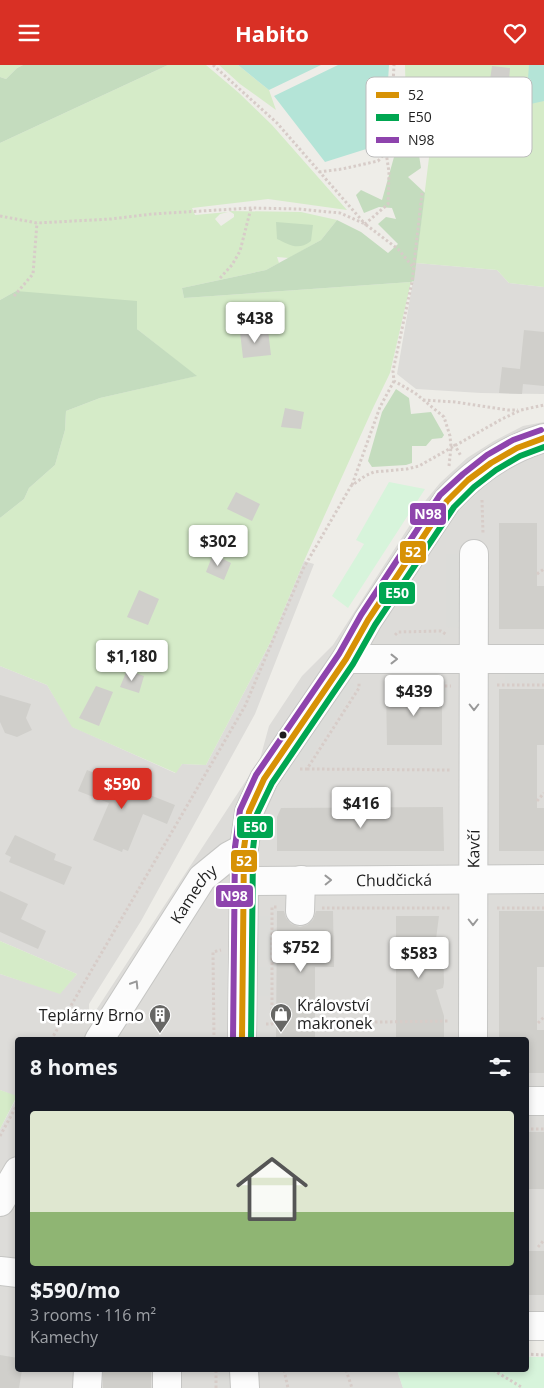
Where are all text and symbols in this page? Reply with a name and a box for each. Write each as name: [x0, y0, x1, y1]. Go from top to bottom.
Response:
text: Habito: [235, 18, 309, 48]
icon: menu: [15, 19, 43, 47]
icon: heart: [501, 19, 529, 47]
legend: [366, 77, 532, 157]
text: 52: [408, 85, 424, 104]
text: E50: [408, 107, 432, 126]
text: N98: [408, 130, 435, 149]
pin: $438: [225, 301, 285, 344]
text: $438: [237, 307, 273, 329]
line badge: N98: [409, 502, 447, 526]
text: N98: [414, 504, 442, 523]
pin: $302: [188, 525, 248, 567]
text: $302: [200, 530, 236, 552]
line badge: 52: [399, 540, 427, 564]
text: 52: [405, 542, 421, 561]
line badge: E50: [378, 581, 416, 605]
text: E50: [385, 583, 409, 602]
pin: $1,180: [91, 639, 173, 682]
text: $1,180: [107, 645, 157, 667]
one-way arrow: [391, 654, 399, 664]
pin: $439: [384, 675, 444, 717]
text: $439: [396, 680, 432, 702]
one-way arrow: [469, 704, 479, 711]
unlabelled marker: [278, 730, 288, 740]
pin: $590: [92, 767, 152, 810]
text: $590: [104, 773, 140, 795]
pin: $416: [331, 787, 391, 829]
text: $416: [343, 792, 379, 814]
line badge: E50: [236, 815, 274, 839]
text: E50: [243, 817, 267, 836]
street label: Kavčí: [462, 829, 484, 868]
line badge: 52: [230, 849, 258, 873]
text: 52: [236, 851, 252, 870]
street label: Kamechy: [165, 859, 222, 928]
street label: Chudčická: [356, 869, 432, 891]
one-way arrow: [324, 875, 332, 885]
line badge: N98: [215, 884, 254, 908]
text: N98: [220, 886, 248, 905]
one-way arrow: [468, 918, 478, 926]
pin: $752: [271, 931, 331, 973]
text: $752: [283, 936, 319, 958]
pin: $583: [389, 937, 449, 979]
text: $583: [401, 942, 437, 964]
one-way arrow: [128, 980, 138, 989]
place label: Království makronek: [297, 994, 373, 1034]
shop icon: Království makronek: [269, 1002, 293, 1033]
building icon: Teplárny Brno: [148, 1003, 172, 1034]
place label: Teplárny Brno: [39, 1004, 144, 1026]
text: 8 homes: [30, 1053, 118, 1081]
icon: filters: [486, 1053, 514, 1081]
icon: home: [227, 1144, 317, 1234]
text: $590/mo: [30, 1276, 120, 1304]
text: 3 rooms · 116 m²: [30, 1304, 156, 1326]
text: Kamechy: [30, 1326, 98, 1348]

